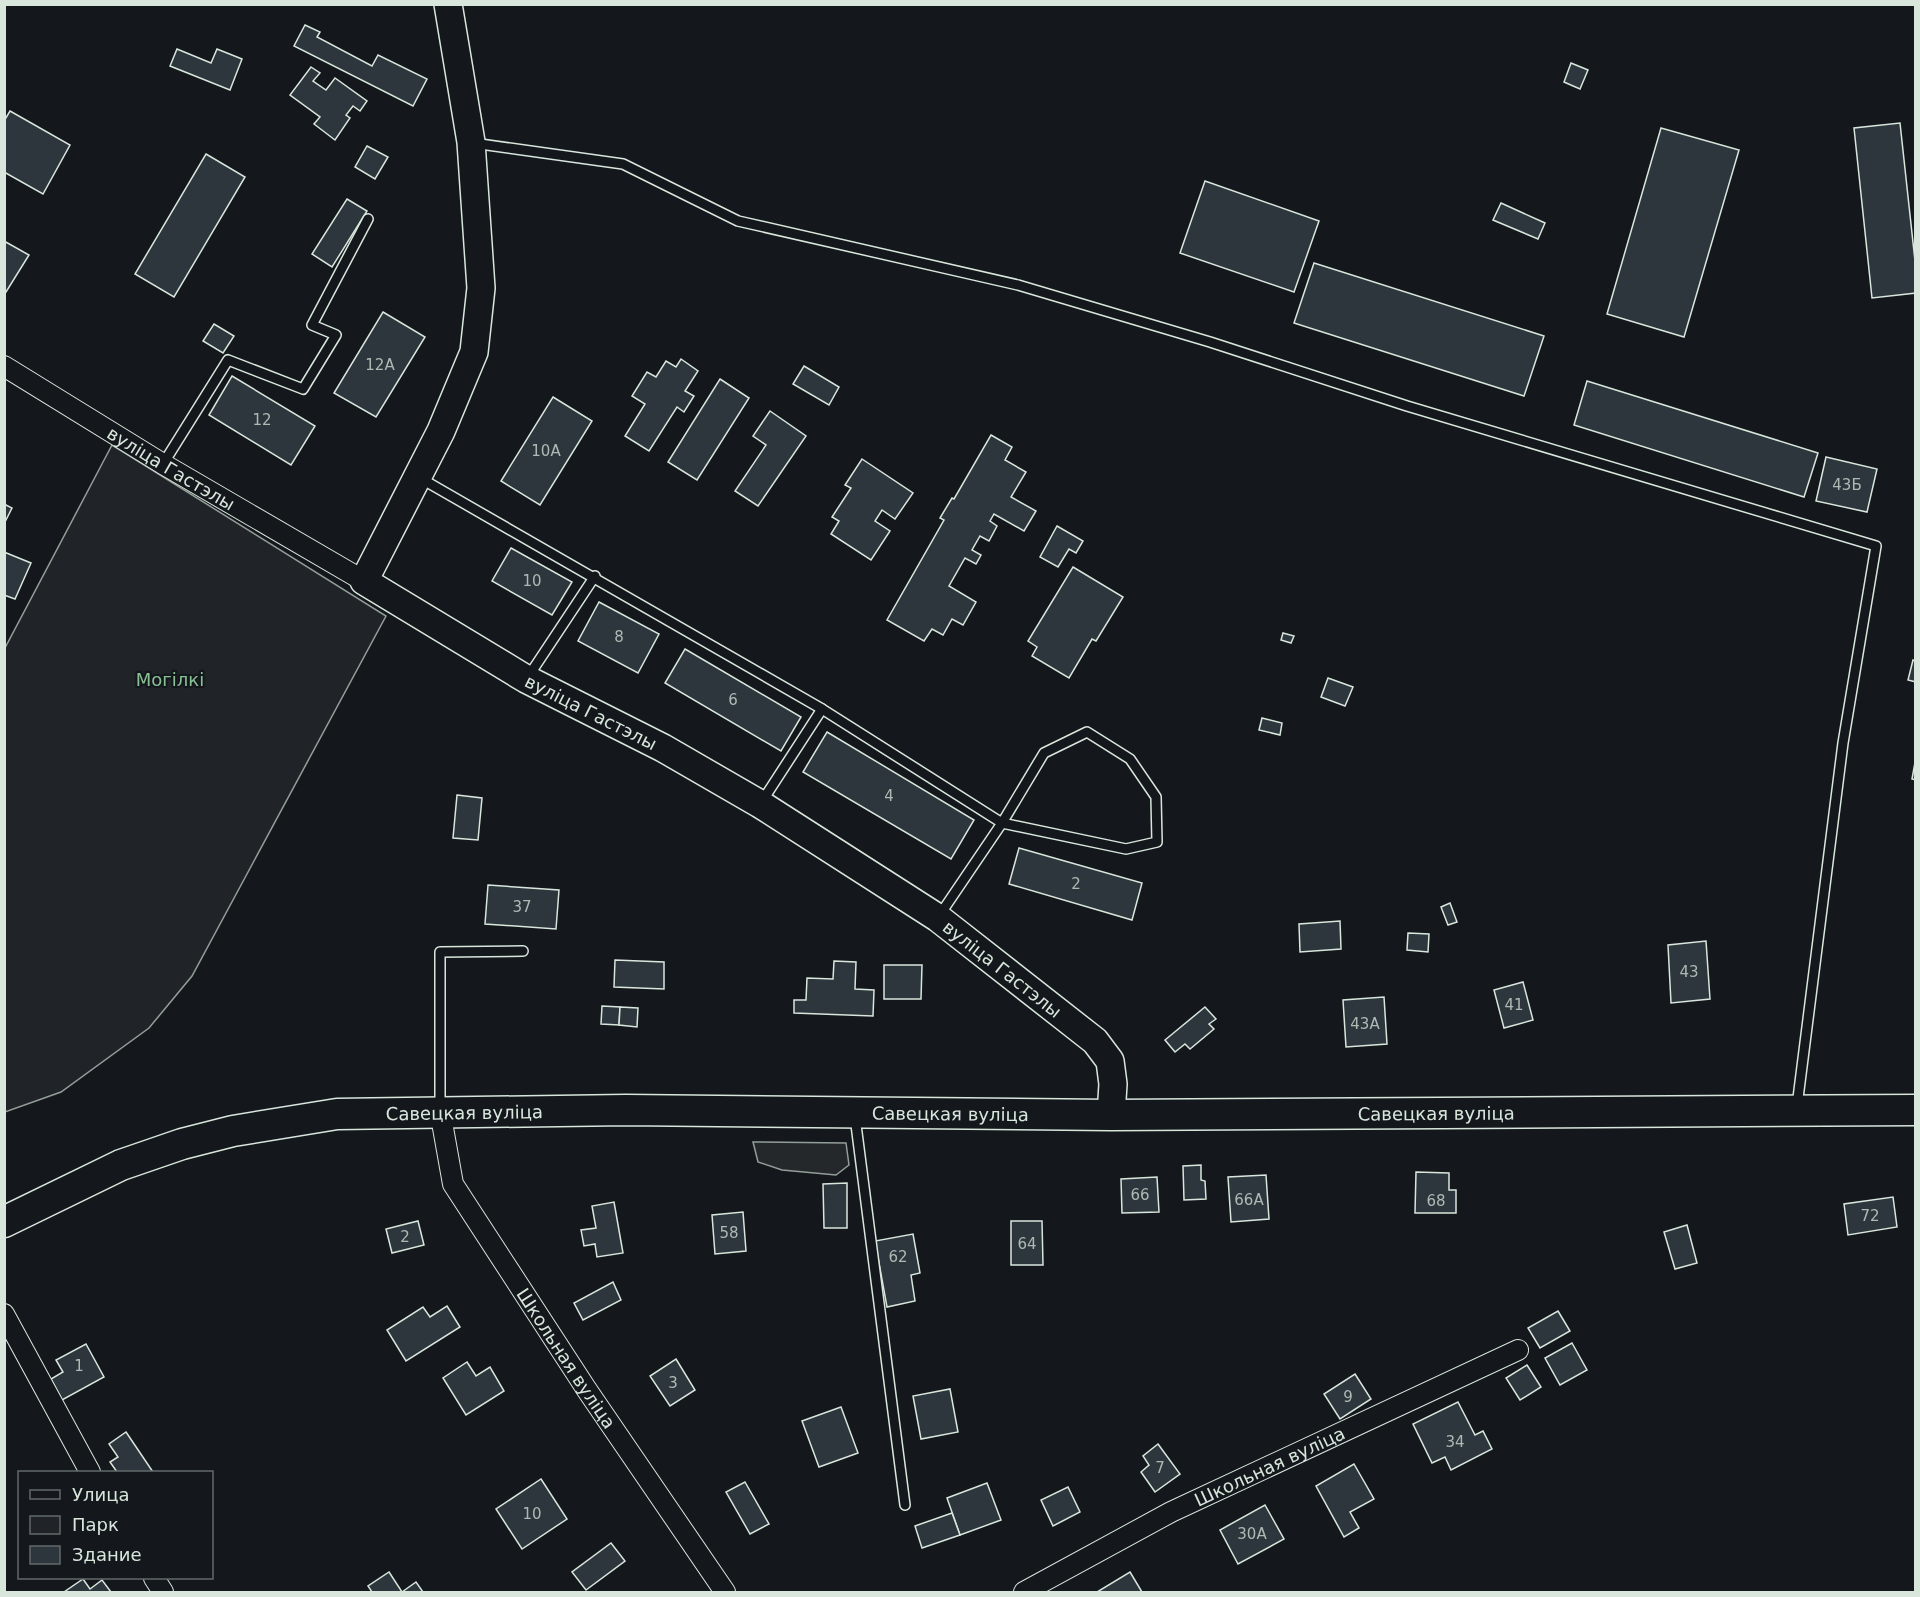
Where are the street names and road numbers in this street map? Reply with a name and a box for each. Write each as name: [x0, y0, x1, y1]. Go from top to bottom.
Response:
street label: вуліца Гастэлы: [104, 422, 239, 514]
street label: вуліца Гастэлы: [522, 670, 660, 754]
street label: вуліца Гастэлы: [939, 916, 1066, 1022]
street label: Савецкая вуліца: [386, 1101, 543, 1124]
street label: Савецкая вуліца: [872, 1102, 1029, 1125]
street label: Савецкая вуліца: [1358, 1102, 1515, 1124]
street label: Школьная вуліца: [513, 1284, 620, 1432]
street label: Школьная вуліца: [1191, 1422, 1348, 1510]

